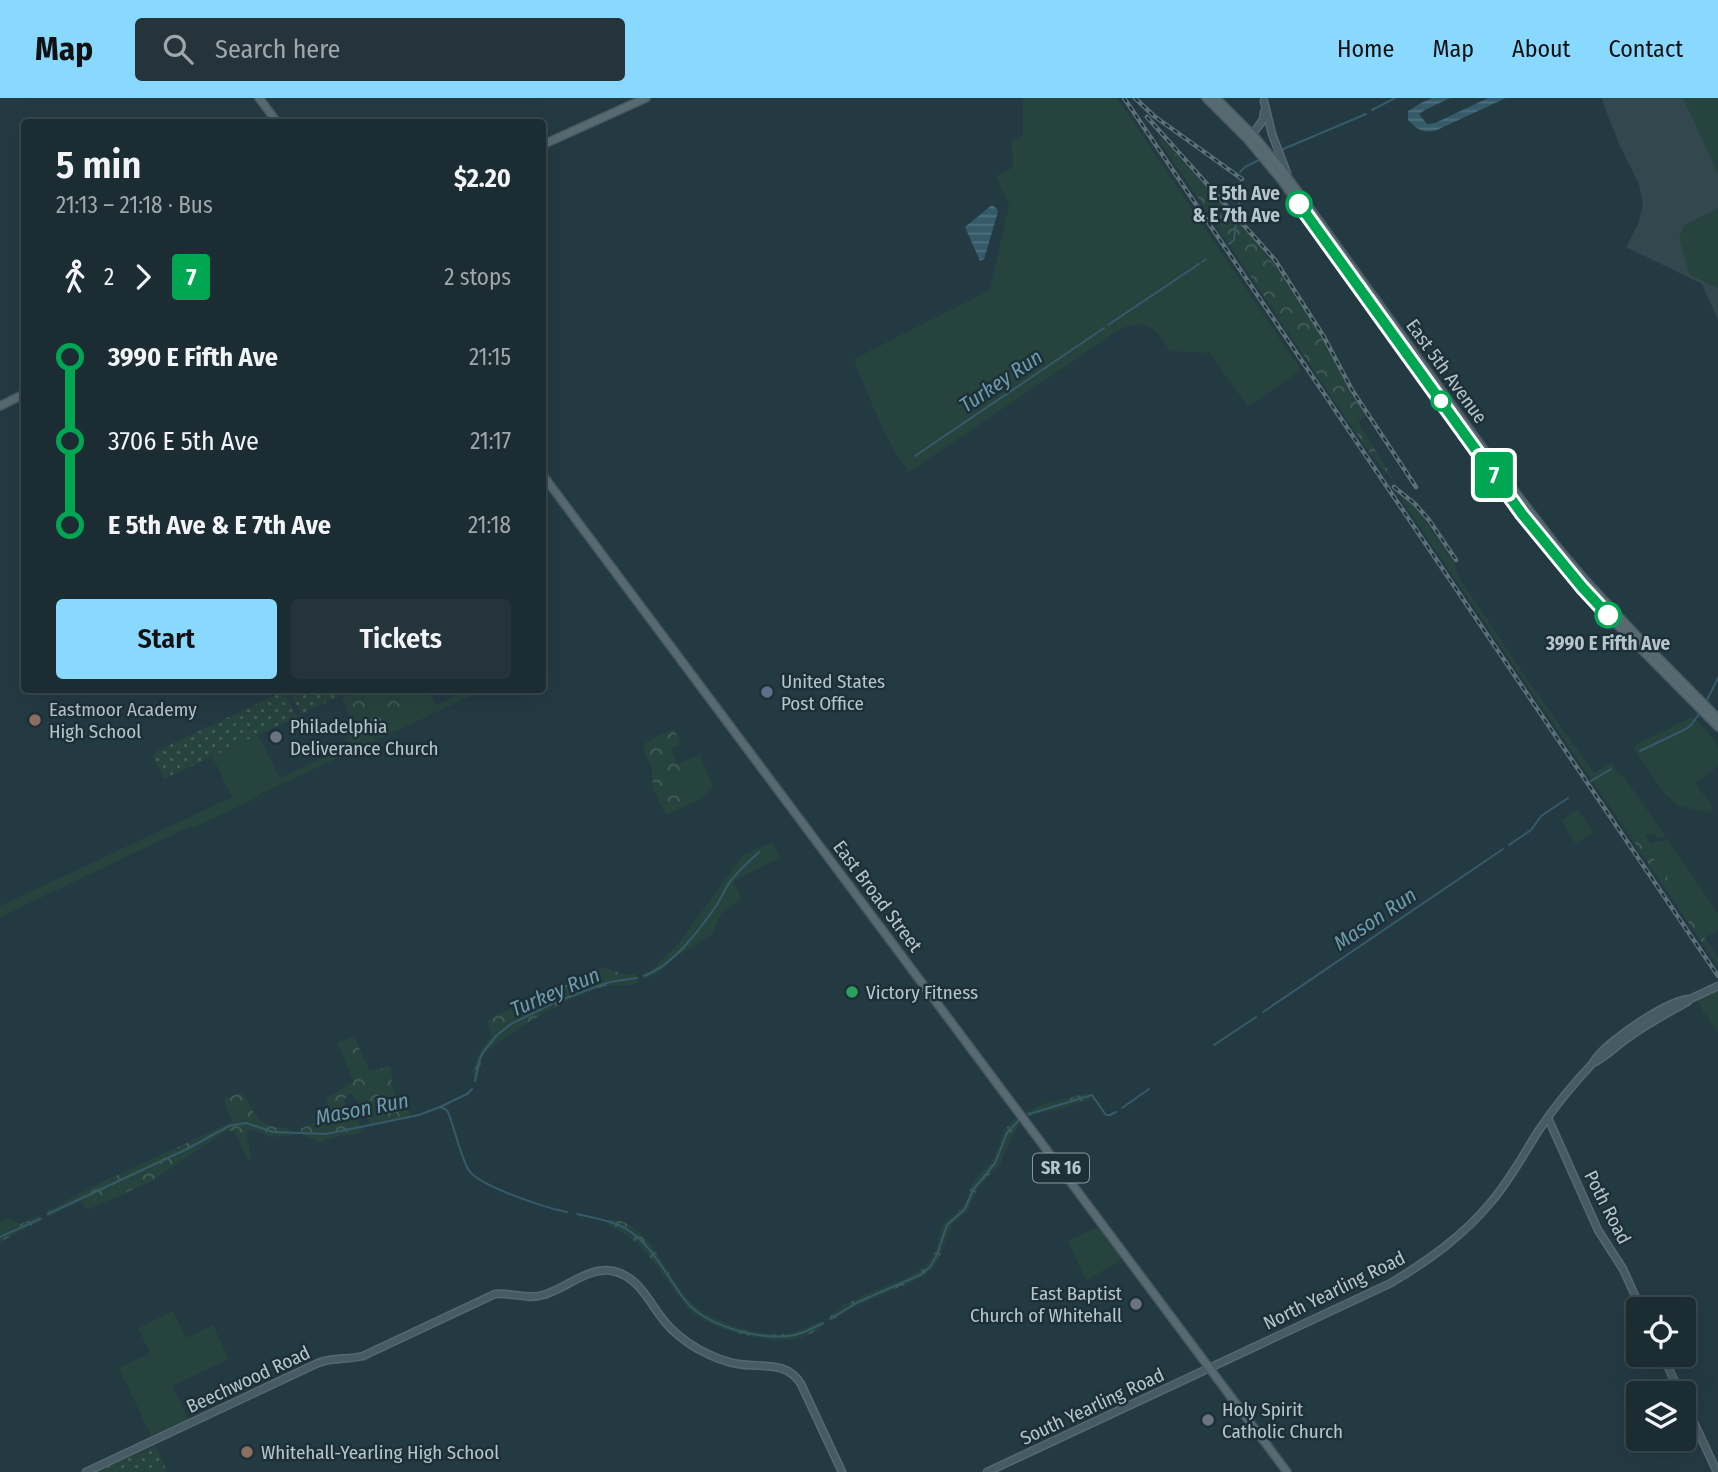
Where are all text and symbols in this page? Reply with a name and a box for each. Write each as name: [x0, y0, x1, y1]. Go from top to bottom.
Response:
search box: [135, 18, 625, 81]
text: Map: [35, 29, 93, 69]
icon: search: [159, 30, 197, 68]
text: Search here: [215, 34, 340, 65]
text: Home: [1337, 35, 1394, 63]
text: Map: [1432, 35, 1474, 63]
text: About: [1512, 35, 1570, 63]
text: Contact: [1608, 35, 1683, 63]
text: 5 min: [56, 142, 141, 188]
text: $2.20: [454, 163, 511, 194]
place label: E 5th Ave & E 7th Ave: [1193, 182, 1280, 227]
text: 21:13 – 21:18 · Bus: [56, 191, 213, 219]
marker: E 5th Ave & E 7th Ave: [1286, 191, 1312, 217]
icon: walk: [56, 258, 94, 296]
icon: forward: [124, 258, 162, 296]
text: 2: [104, 263, 114, 291]
text: 7: [186, 263, 196, 291]
text: 2 stops: [444, 263, 511, 291]
street label: East 5th Avenue: [1401, 315, 1492, 428]
text: 3990 E Fifth Ave: [108, 342, 278, 373]
text: 21:15: [469, 343, 511, 371]
water label: Turkey Run: [954, 344, 1048, 418]
unlabelled marker: [1431, 391, 1451, 411]
text: 3706 E 5th Ave: [108, 426, 259, 457]
text: 21:17: [470, 427, 511, 455]
line badge: 7: [1471, 452, 1517, 498]
text: 7: [1489, 461, 1499, 489]
text: E 5th Ave & E 7th Ave: [108, 510, 331, 541]
text: 21:18: [468, 511, 511, 539]
button: Start: [56, 599, 277, 679]
button: Tickets: [291, 599, 511, 679]
marker: 3990 E Fifth Ave: [1595, 602, 1621, 628]
place label: 3990 E Fifth Ave: [1545, 632, 1670, 655]
place label: United States Post Office: [781, 670, 885, 715]
marker: United States Post Office: [759, 684, 775, 700]
place label: Eastmoor Academy High School: [49, 698, 197, 743]
marker: Eastmoor Academy High School: [27, 712, 43, 728]
place label: Philadelphia Deliverance Church: [290, 715, 439, 760]
marker: Philadelphia Deliverance Church: [268, 729, 284, 745]
street label: East Broad Street: [828, 836, 927, 957]
water label: Mason Run: [1328, 882, 1422, 956]
water label: Turkey Run: [506, 962, 604, 1022]
place label: Victory Fitness: [866, 981, 978, 1004]
marker: Victory Fitness: [844, 984, 860, 1000]
water label: Mason Run: [313, 1087, 411, 1131]
road number: SR 16: [1033, 1154, 1089, 1182]
street label: Poth Road: [1579, 1167, 1636, 1248]
street label: North Yearling Road: [1260, 1246, 1409, 1335]
place label: East Baptist Church of Whitehall: [970, 1282, 1123, 1327]
marker: East Baptist Church of Whitehall: [1128, 1296, 1144, 1312]
map controls: [1626, 1297, 1696, 1451]
button: locate: [1626, 1297, 1696, 1367]
street label: Beechwood Road: [183, 1341, 314, 1418]
street label: South Yearling Road: [1017, 1363, 1168, 1450]
button: layers: [1626, 1381, 1696, 1451]
place label: Holy Spirit Catholic Church: [1222, 1398, 1343, 1443]
marker: Holy Spirit Catholic Church: [1200, 1412, 1216, 1428]
place label: Whitehall-Yearling High School: [261, 1441, 499, 1464]
marker: Whitehall-Yearling High School: [239, 1444, 255, 1460]

